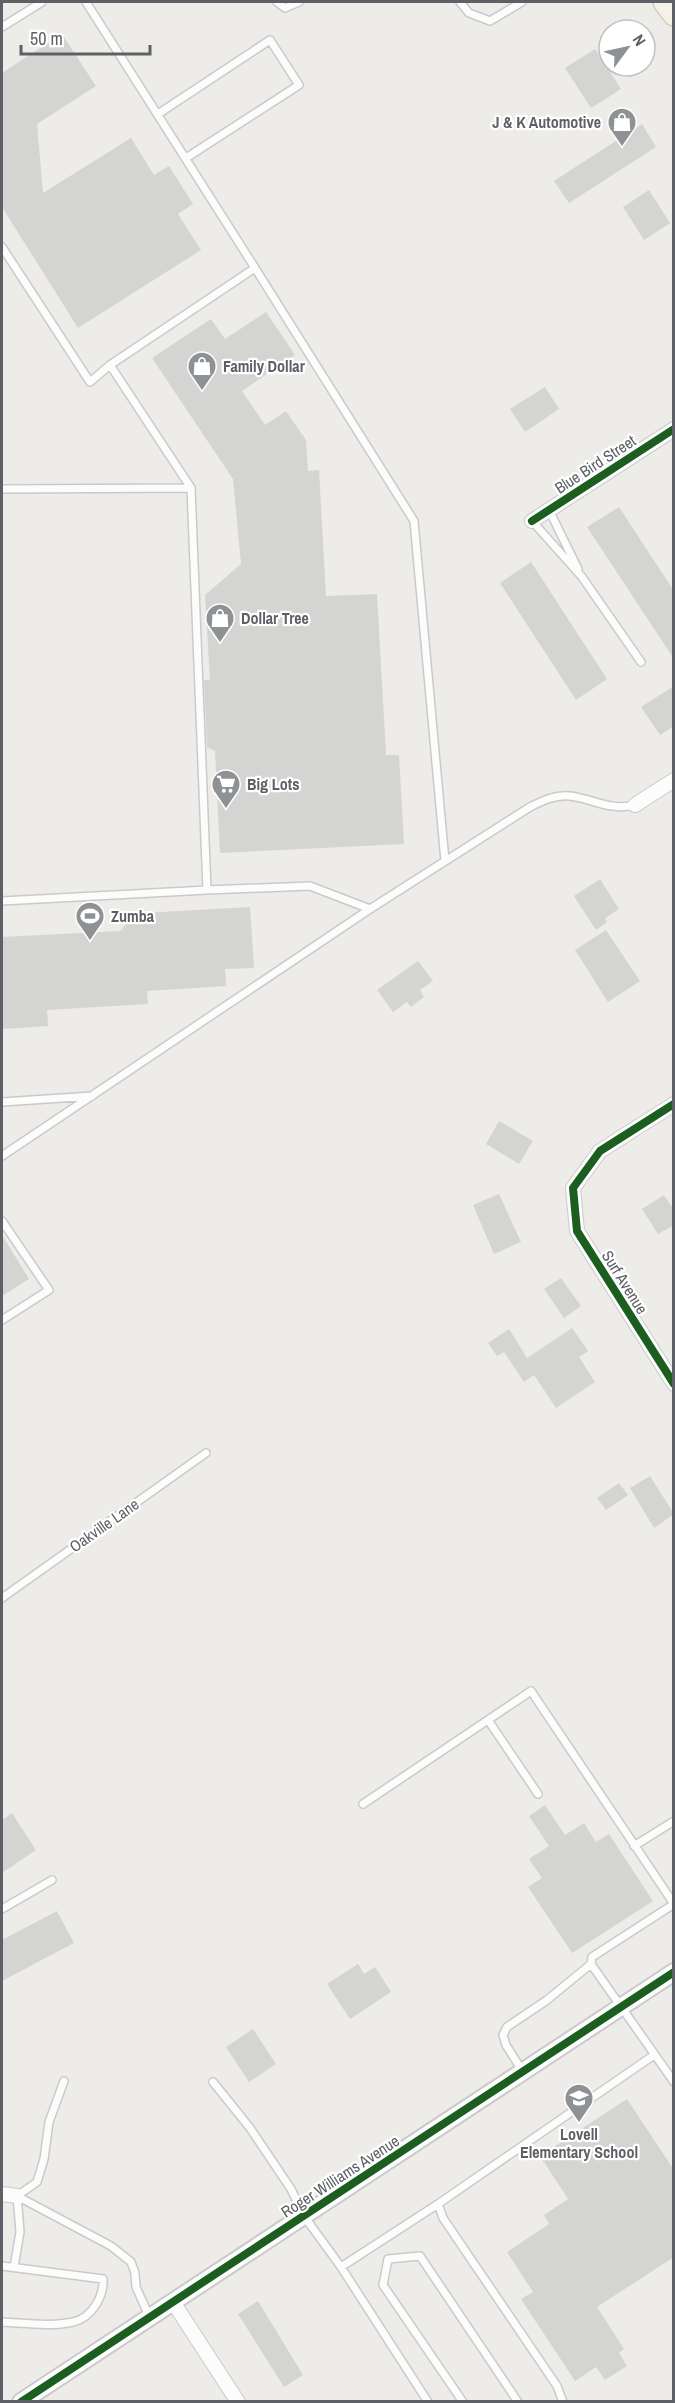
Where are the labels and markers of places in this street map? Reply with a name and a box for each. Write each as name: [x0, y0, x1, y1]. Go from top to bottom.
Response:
shop icon: J & K Automotive: [606, 106, 638, 148]
place label: J & K Automotive: [492, 111, 601, 133]
shop icon: Family Dollar: [186, 350, 218, 392]
place label: Family Dollar: [223, 355, 306, 377]
shop icon: Dollar Tree: [204, 602, 236, 644]
place label: Dollar Tree: [241, 607, 309, 629]
supermarket icon: Big Lots: [210, 768, 242, 810]
place label: Big Lots: [247, 773, 299, 795]
sports icon: Zumba: [74, 900, 106, 942]
place label: Zumba: [111, 905, 155, 927]
school or university icon: Lovell Elementary School: [563, 2082, 595, 2124]
place label: Lovell Elementary School: [520, 2123, 638, 2163]

